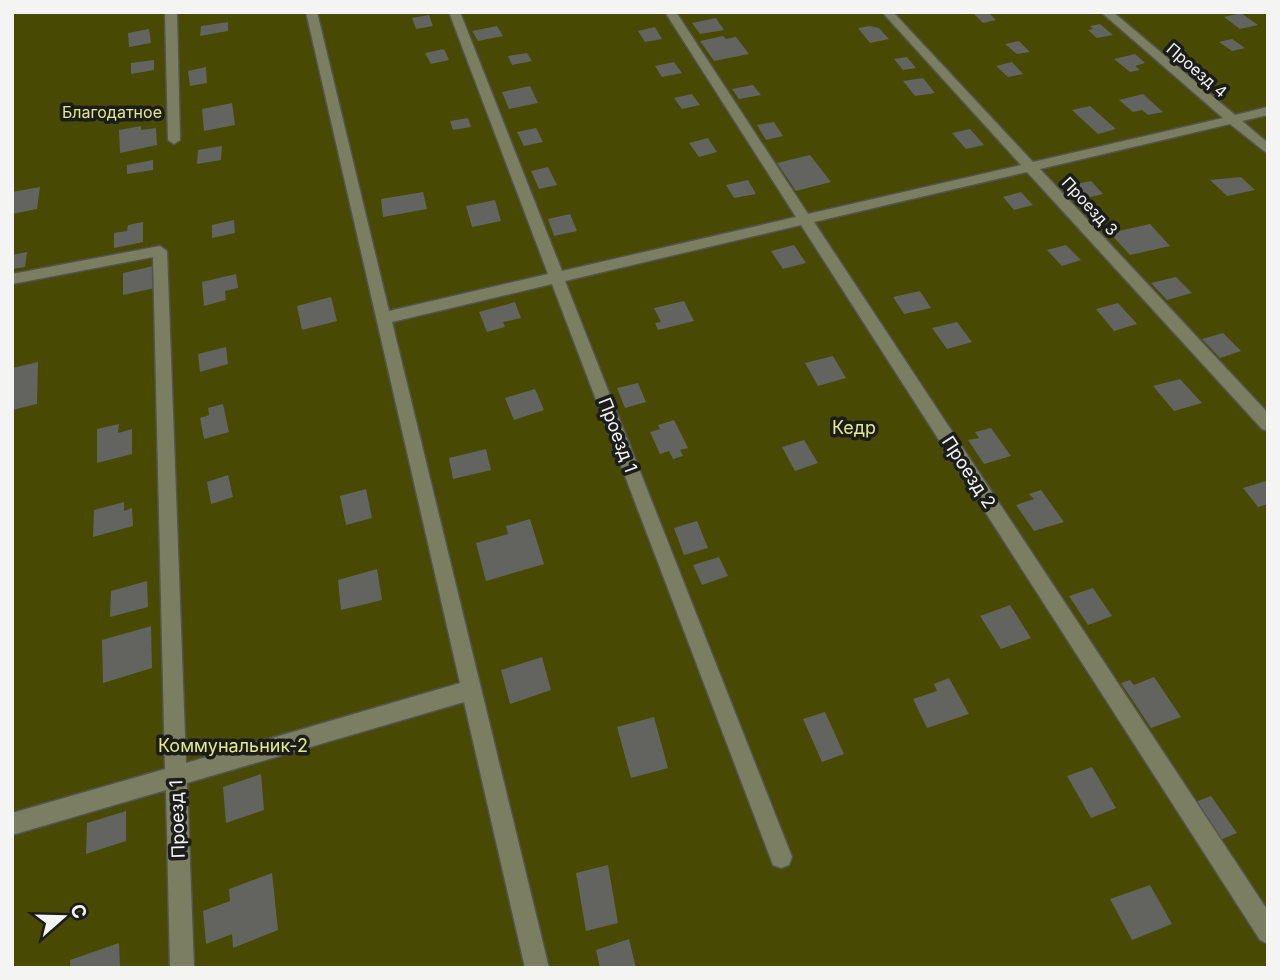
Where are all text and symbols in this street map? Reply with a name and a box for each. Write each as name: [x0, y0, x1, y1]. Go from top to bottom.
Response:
street label: Проезд 4: [1163, 38, 1231, 102]
park label: Благодатное: [62, 102, 162, 122]
street label: Проезд 3: [1058, 173, 1122, 239]
street label: Проезд 1: [594, 395, 642, 475]
park label: Кедр: [832, 417, 876, 438]
street label: Проезд 2: [938, 432, 1000, 512]
park label: Коммунальник-2: [158, 735, 308, 756]
street label: Проезд 1: [165, 780, 189, 858]
north arrow: [28, 882, 98, 952]
text: С: [65, 901, 92, 922]

